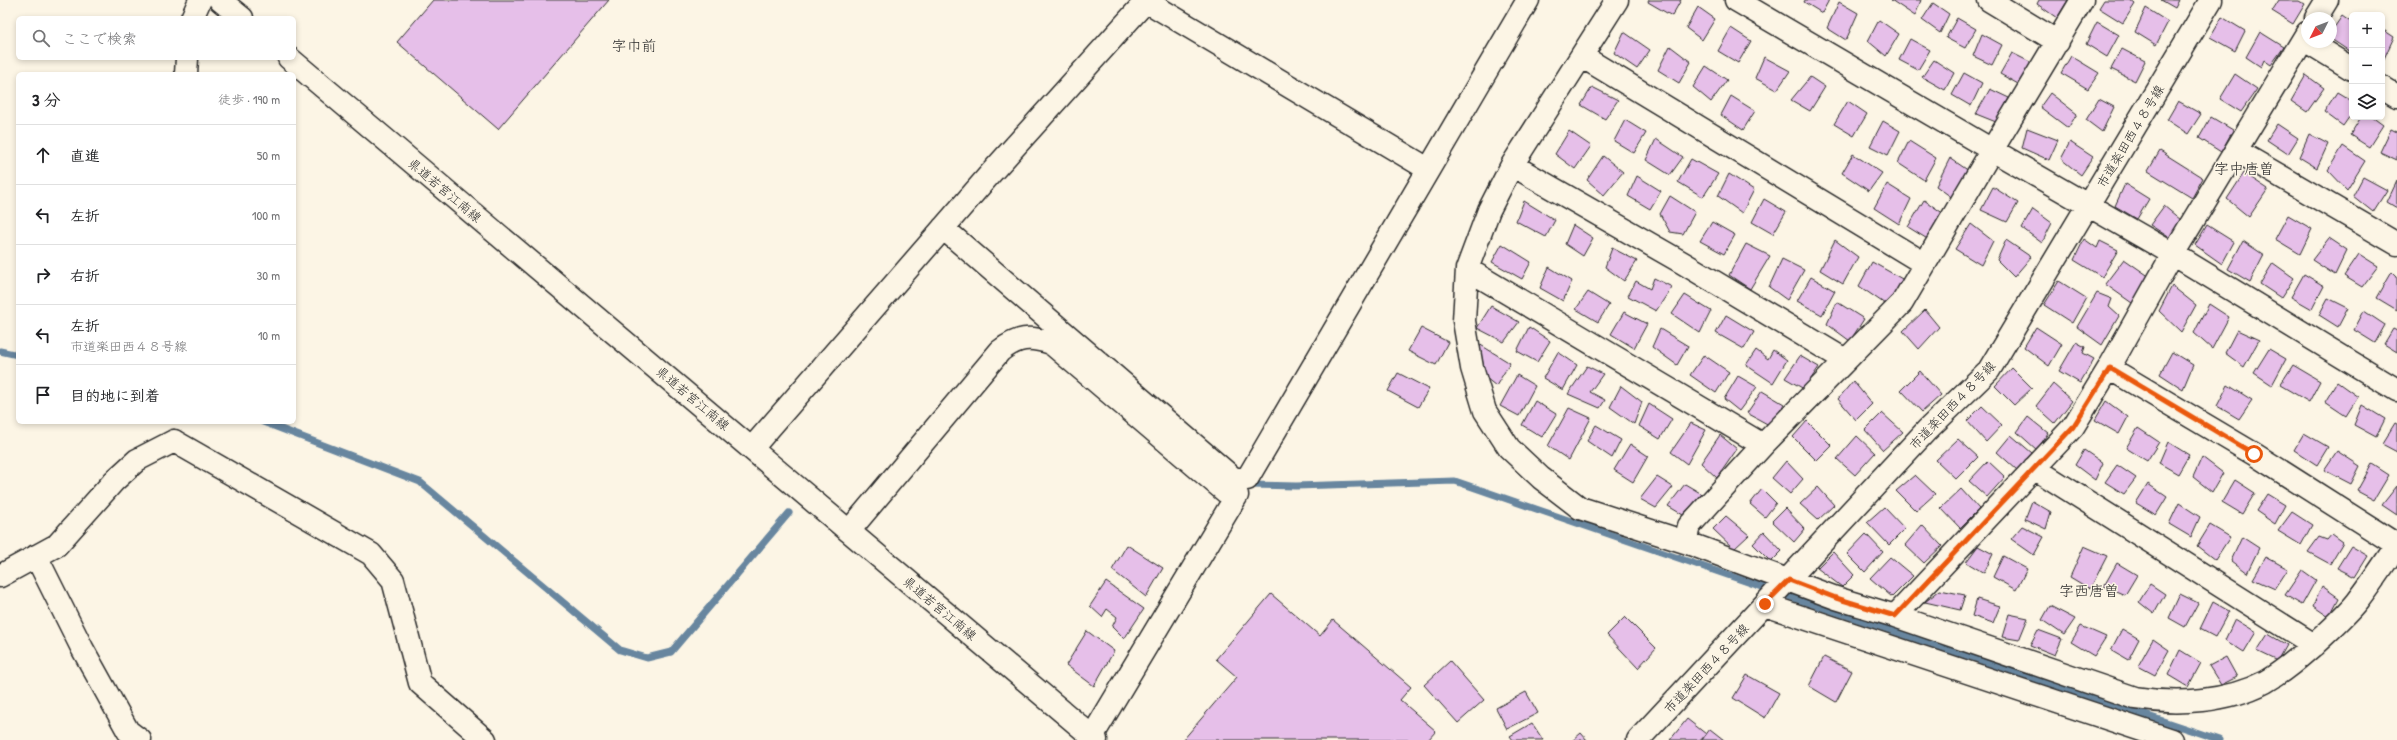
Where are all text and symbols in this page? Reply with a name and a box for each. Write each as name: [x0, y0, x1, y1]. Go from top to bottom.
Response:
north arrow: [2301, 12, 2337, 48]
map controls: [2349, 12, 2385, 120]
button: +: [2349, 12, 2385, 48]
search box: [16, 16, 296, 60]
icon: search: [30, 27, 52, 49]
text: ここで検索: [62, 28, 137, 49]
district label: 字巾前: [611, 35, 657, 56]
button: −: [2349, 48, 2385, 84]
street label: 市道楽田西４８号線: [2092, 80, 2168, 191]
button: layers: [2349, 84, 2385, 120]
text: 3 分: [32, 88, 61, 111]
text: 徒歩 · 190 m: [218, 90, 280, 108]
icon: ahead: [32, 144, 54, 166]
text: 直進: [70, 145, 100, 166]
text: 50 m: [257, 146, 280, 164]
street label: 県道若宮江南線: [404, 154, 486, 227]
district label: 字中唐曽: [2214, 158, 2274, 179]
icon: left: [32, 204, 54, 226]
text: 左折: [70, 205, 100, 226]
text: 100 m: [252, 206, 280, 224]
icon: right: [32, 264, 54, 286]
text: 右折: [70, 265, 100, 286]
text: 30 m: [257, 266, 280, 284]
text: 左折: [70, 315, 100, 336]
icon: left: [32, 324, 54, 346]
text: 10 m: [258, 326, 280, 344]
text: 市道楽田西４８号線: [70, 337, 187, 355]
street label: 市道楽田西４８号線: [1905, 356, 2000, 453]
street label: 県道若宮江南線: [652, 362, 734, 435]
icon: arrive: [32, 384, 54, 406]
text: 目的地に到着: [70, 385, 160, 406]
route start: [2245, 445, 2263, 463]
street label: 県道若宮江南線: [899, 572, 981, 645]
district label: 字西唐曽: [2059, 580, 2119, 601]
route end: [1756, 595, 1774, 613]
street label: 市道楽田西４８号線: [1660, 618, 1753, 717]

